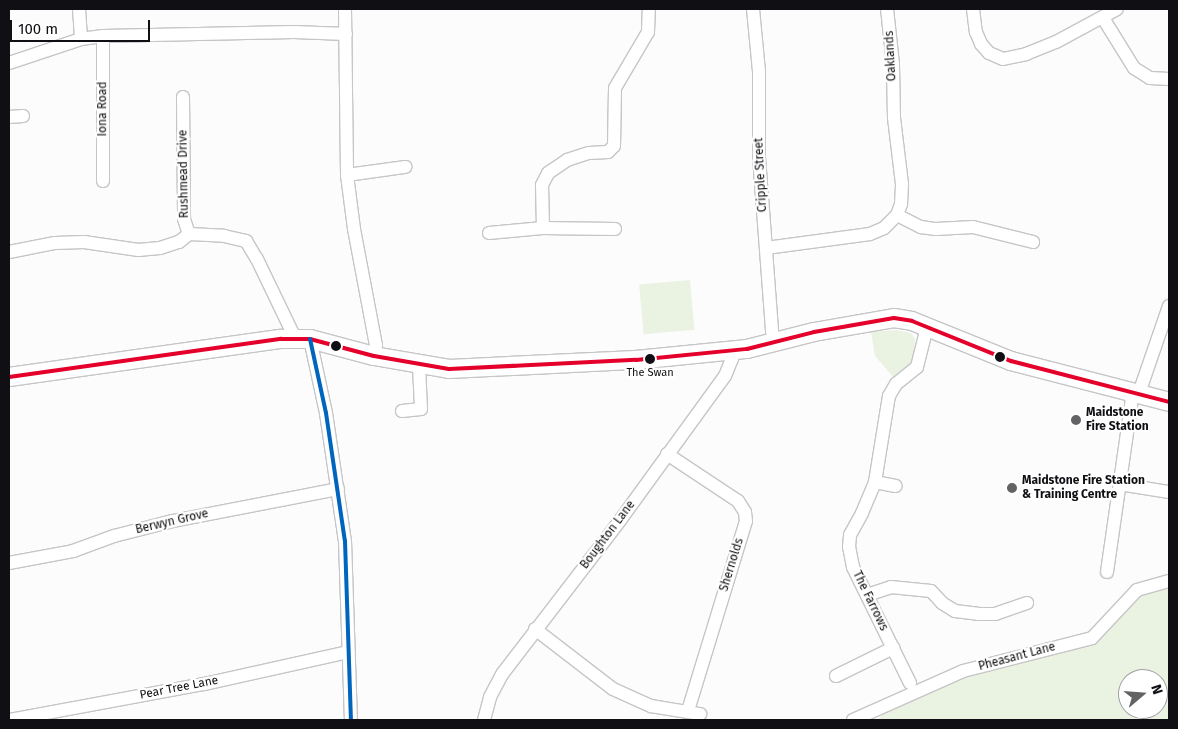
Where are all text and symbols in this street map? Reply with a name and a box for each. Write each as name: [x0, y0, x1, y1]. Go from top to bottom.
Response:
scale bar: [12, 10, 152, 42]
text: 100 m: [18, 20, 58, 38]
street label: Oaklands: [882, 30, 900, 82]
street label: Iona Road: [96, 82, 110, 136]
street label: Rushmead Drive: [176, 130, 192, 218]
street label: Cripple Street: [752, 137, 770, 213]
unlabelled marker: [331, 341, 341, 351]
unlabelled marker: [995, 352, 1005, 362]
marker: The Swan: [645, 354, 655, 364]
place label: The Swan: [626, 366, 674, 380]
place label: Maidstone Fire Station: [1086, 406, 1149, 434]
marker: Maidstone Fire Station: [1070, 414, 1082, 426]
place label: Maidstone Fire Station & Training Centre: [1022, 474, 1145, 502]
marker: Maidstone Fire Station & Training Centre: [1006, 482, 1018, 494]
street label: Boughton Lane: [578, 498, 638, 572]
street label: Berwyn Grove: [134, 507, 210, 537]
street label: Shernolds: [717, 537, 747, 593]
street label: The Farrows: [849, 569, 891, 633]
street label: Pheasant Lane: [977, 640, 1057, 674]
north arrow: [1118, 669, 1168, 719]
street label: Pear Tree Lane: [139, 673, 219, 703]
text: N: [1147, 682, 1166, 697]

